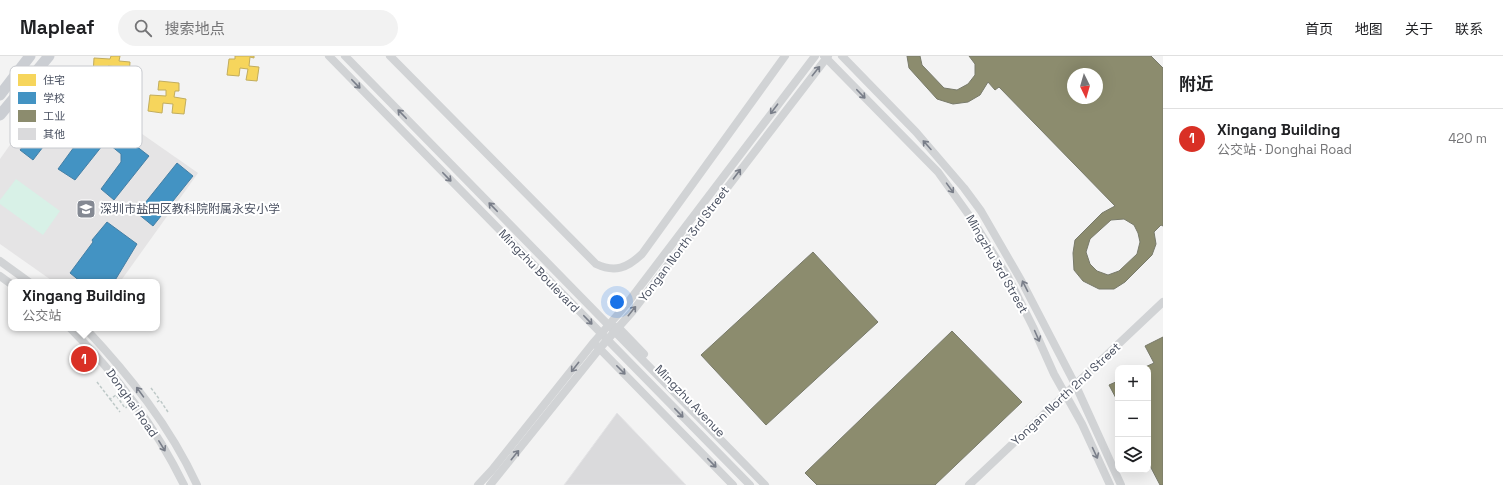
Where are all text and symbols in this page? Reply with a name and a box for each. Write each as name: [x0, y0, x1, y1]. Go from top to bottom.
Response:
search box: [118, 10, 398, 46]
text: Mapleaf: [20, 15, 94, 40]
icon: search: [132, 17, 154, 39]
text: 搜索地点: [164, 19, 224, 38]
text: 首页: [1305, 20, 1333, 38]
text: 地图: [1355, 20, 1383, 38]
text: 关于: [1405, 20, 1433, 38]
text: 联系: [1455, 20, 1483, 38]
legend: [10, 66, 142, 148]
one-way arrow: [812, 66, 820, 77]
north arrow: [1067, 68, 1103, 104]
text: 住宅: [43, 73, 65, 87]
text: 附近: [1179, 73, 1213, 95]
one-way arrow: [352, 79, 361, 89]
one-way arrow: [856, 89, 866, 99]
text: 学校: [43, 91, 65, 105]
one-way arrow: [770, 104, 779, 115]
text: 工业: [43, 109, 65, 123]
one-way arrow: [397, 109, 407, 119]
text: Xingang Building: [1217, 120, 1340, 139]
text: 其他: [43, 127, 65, 141]
text: 1: [1189, 130, 1195, 147]
text: 420 m: [1448, 130, 1487, 147]
one-way arrow: [923, 140, 932, 150]
text: 公交站 · Donghai Road: [1217, 141, 1352, 158]
one-way arrow: [733, 169, 741, 180]
one-way arrow: [442, 172, 452, 182]
street label: Yongan North 3rd Street: [635, 183, 733, 305]
one-way arrow: [946, 183, 954, 194]
school or university icon: 深圳市盐田区教科院附属永安小学: [75, 198, 97, 220]
place label: 深圳市盐田区教科院附属永安小学: [100, 201, 280, 217]
one-way arrow: [488, 202, 498, 212]
street label: Mingzhu 3rd Street: [962, 212, 1032, 316]
street label: Mingzhu Boulevard: [495, 226, 583, 316]
popup: [8, 279, 160, 331]
one-way arrow: [1020, 281, 1028, 293]
text: Xingang Building: [22, 286, 146, 305]
your location: [607, 292, 627, 312]
one-way arrow: [628, 305, 637, 316]
text: 公交站: [22, 307, 61, 324]
one-way arrow: [583, 315, 592, 325]
one-way arrow: [1034, 330, 1041, 342]
street label: Yongan North 2nd Street: [1008, 339, 1124, 449]
pin: 1: [71, 344, 97, 374]
one-way arrow: [570, 361, 579, 372]
street label: Mingzhu Avenue: [651, 361, 729, 441]
one-way arrow: [616, 365, 626, 375]
map controls: [1115, 365, 1151, 473]
button: +: [1115, 365, 1151, 401]
street label: Donghai Road: [102, 366, 162, 440]
one-way arrow: [136, 387, 144, 398]
button: −: [1115, 401, 1151, 437]
one-way arrow: [674, 408, 683, 418]
button: layers: [1115, 437, 1151, 473]
one-way arrow: [158, 441, 167, 452]
one-way arrow: [1092, 446, 1099, 458]
one-way arrow: [510, 449, 519, 460]
one-way arrow: [707, 458, 717, 468]

